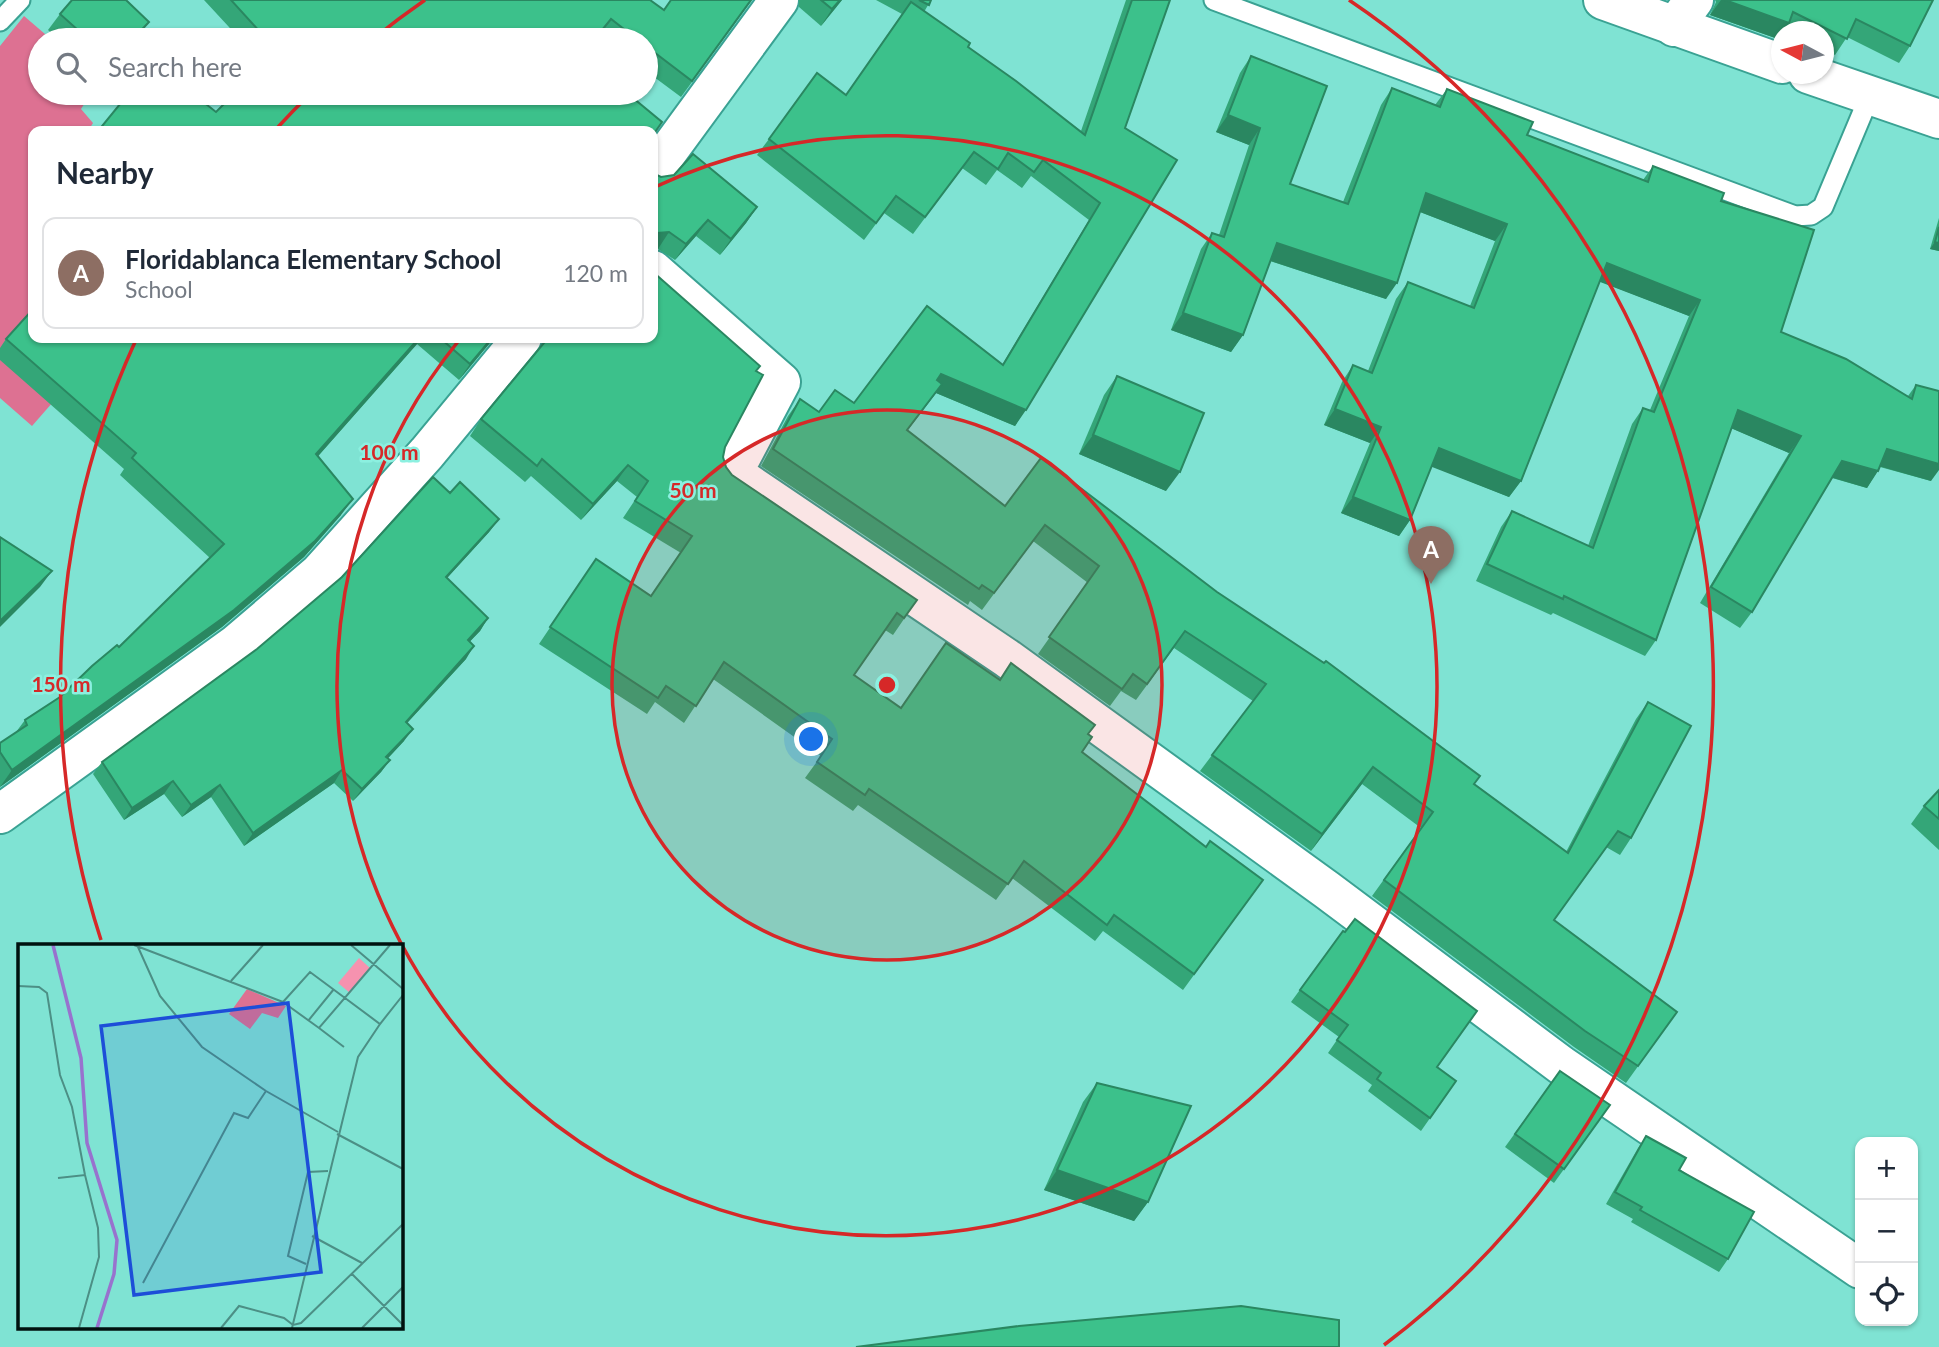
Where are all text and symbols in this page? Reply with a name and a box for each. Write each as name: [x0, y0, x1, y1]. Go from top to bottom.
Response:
north arrow: [1771, 21, 1834, 84]
search box: [28, 28, 658, 105]
icon: search: [52, 48, 90, 86]
text: Search here: [108, 51, 242, 83]
text: Nearby: [56, 154, 154, 190]
text: Floridablanca Elementary School: [125, 243, 501, 275]
text: A: [73, 259, 89, 287]
text: 120 m: [563, 259, 628, 287]
text: School: [125, 275, 193, 303]
text: 100 m: [359, 439, 419, 464]
text: 50 m: [669, 477, 717, 502]
pin: A: [1408, 526, 1454, 584]
text: 150 m: [31, 671, 91, 696]
centre of rings: [875, 673, 899, 697]
your location: [794, 722, 828, 756]
inset map: [18, 944, 402, 1330]
map controls: [1855, 1137, 1918, 1326]
button: +: [1855, 1137, 1918, 1200]
button: −: [1855, 1200, 1918, 1263]
button: locate: [1855, 1263, 1918, 1326]

